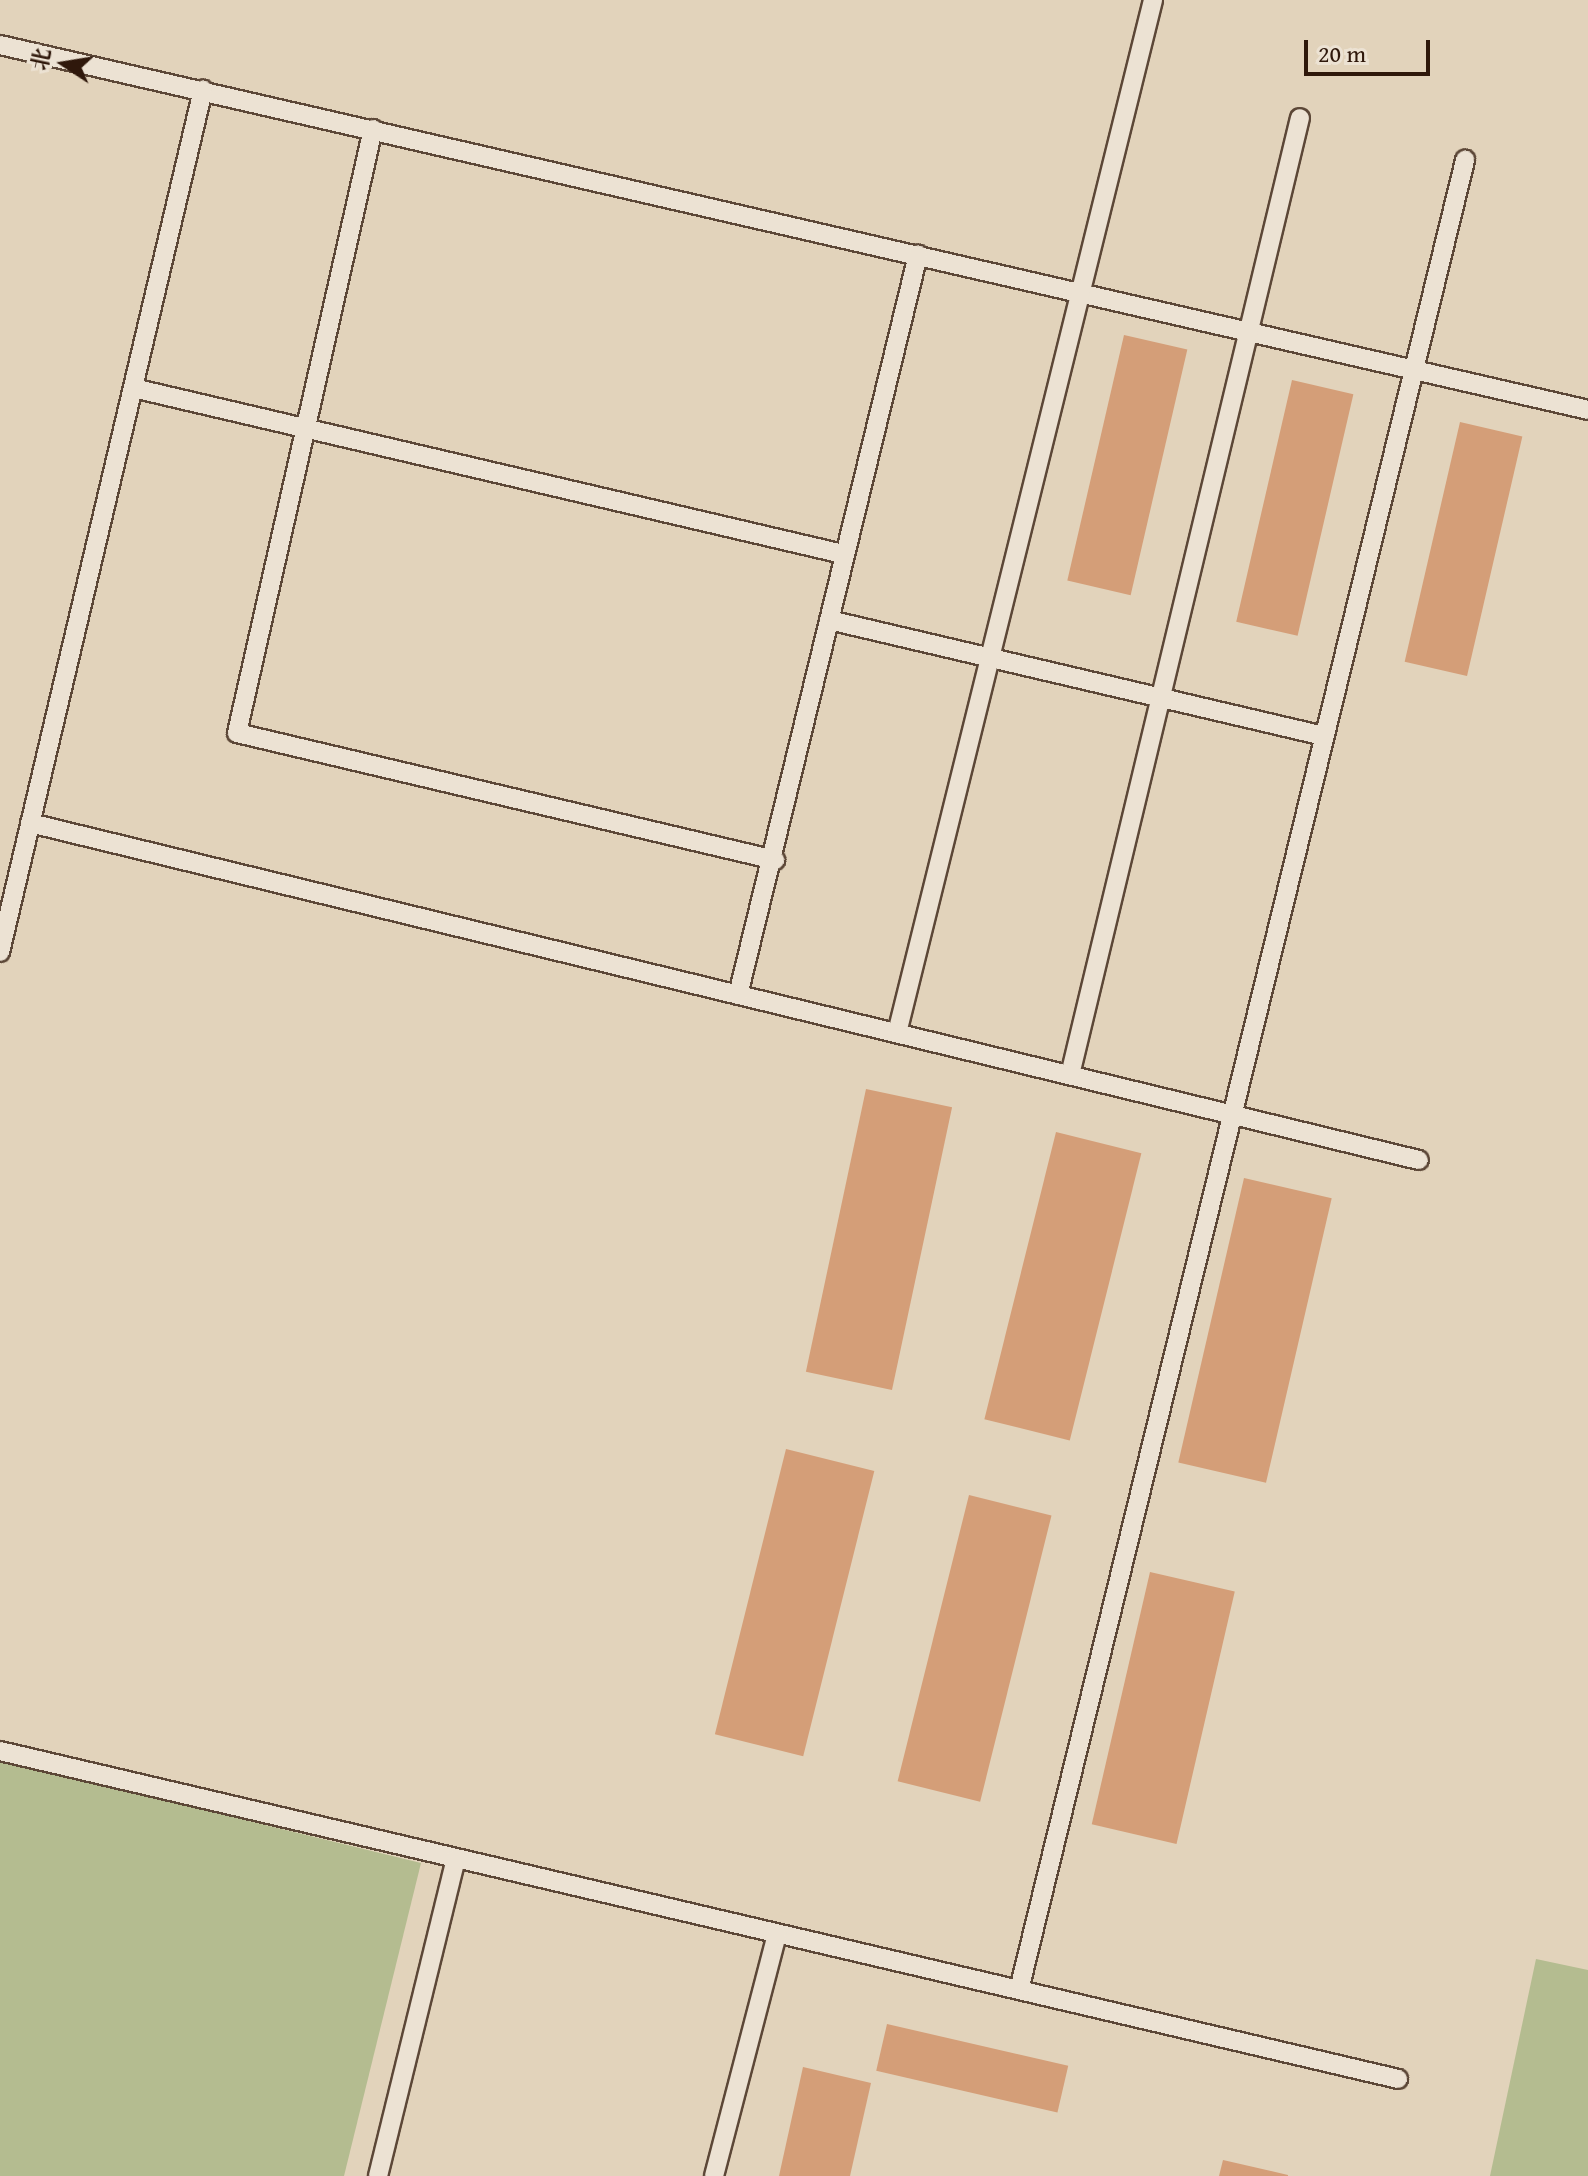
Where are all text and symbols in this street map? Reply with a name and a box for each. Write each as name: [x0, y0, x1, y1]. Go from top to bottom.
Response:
north arrow: [24, 24, 104, 104]
scale bar: [1308, 24, 1434, 74]
text: 20 m: [1318, 36, 1366, 71]
text: 北: [23, 45, 58, 73]

